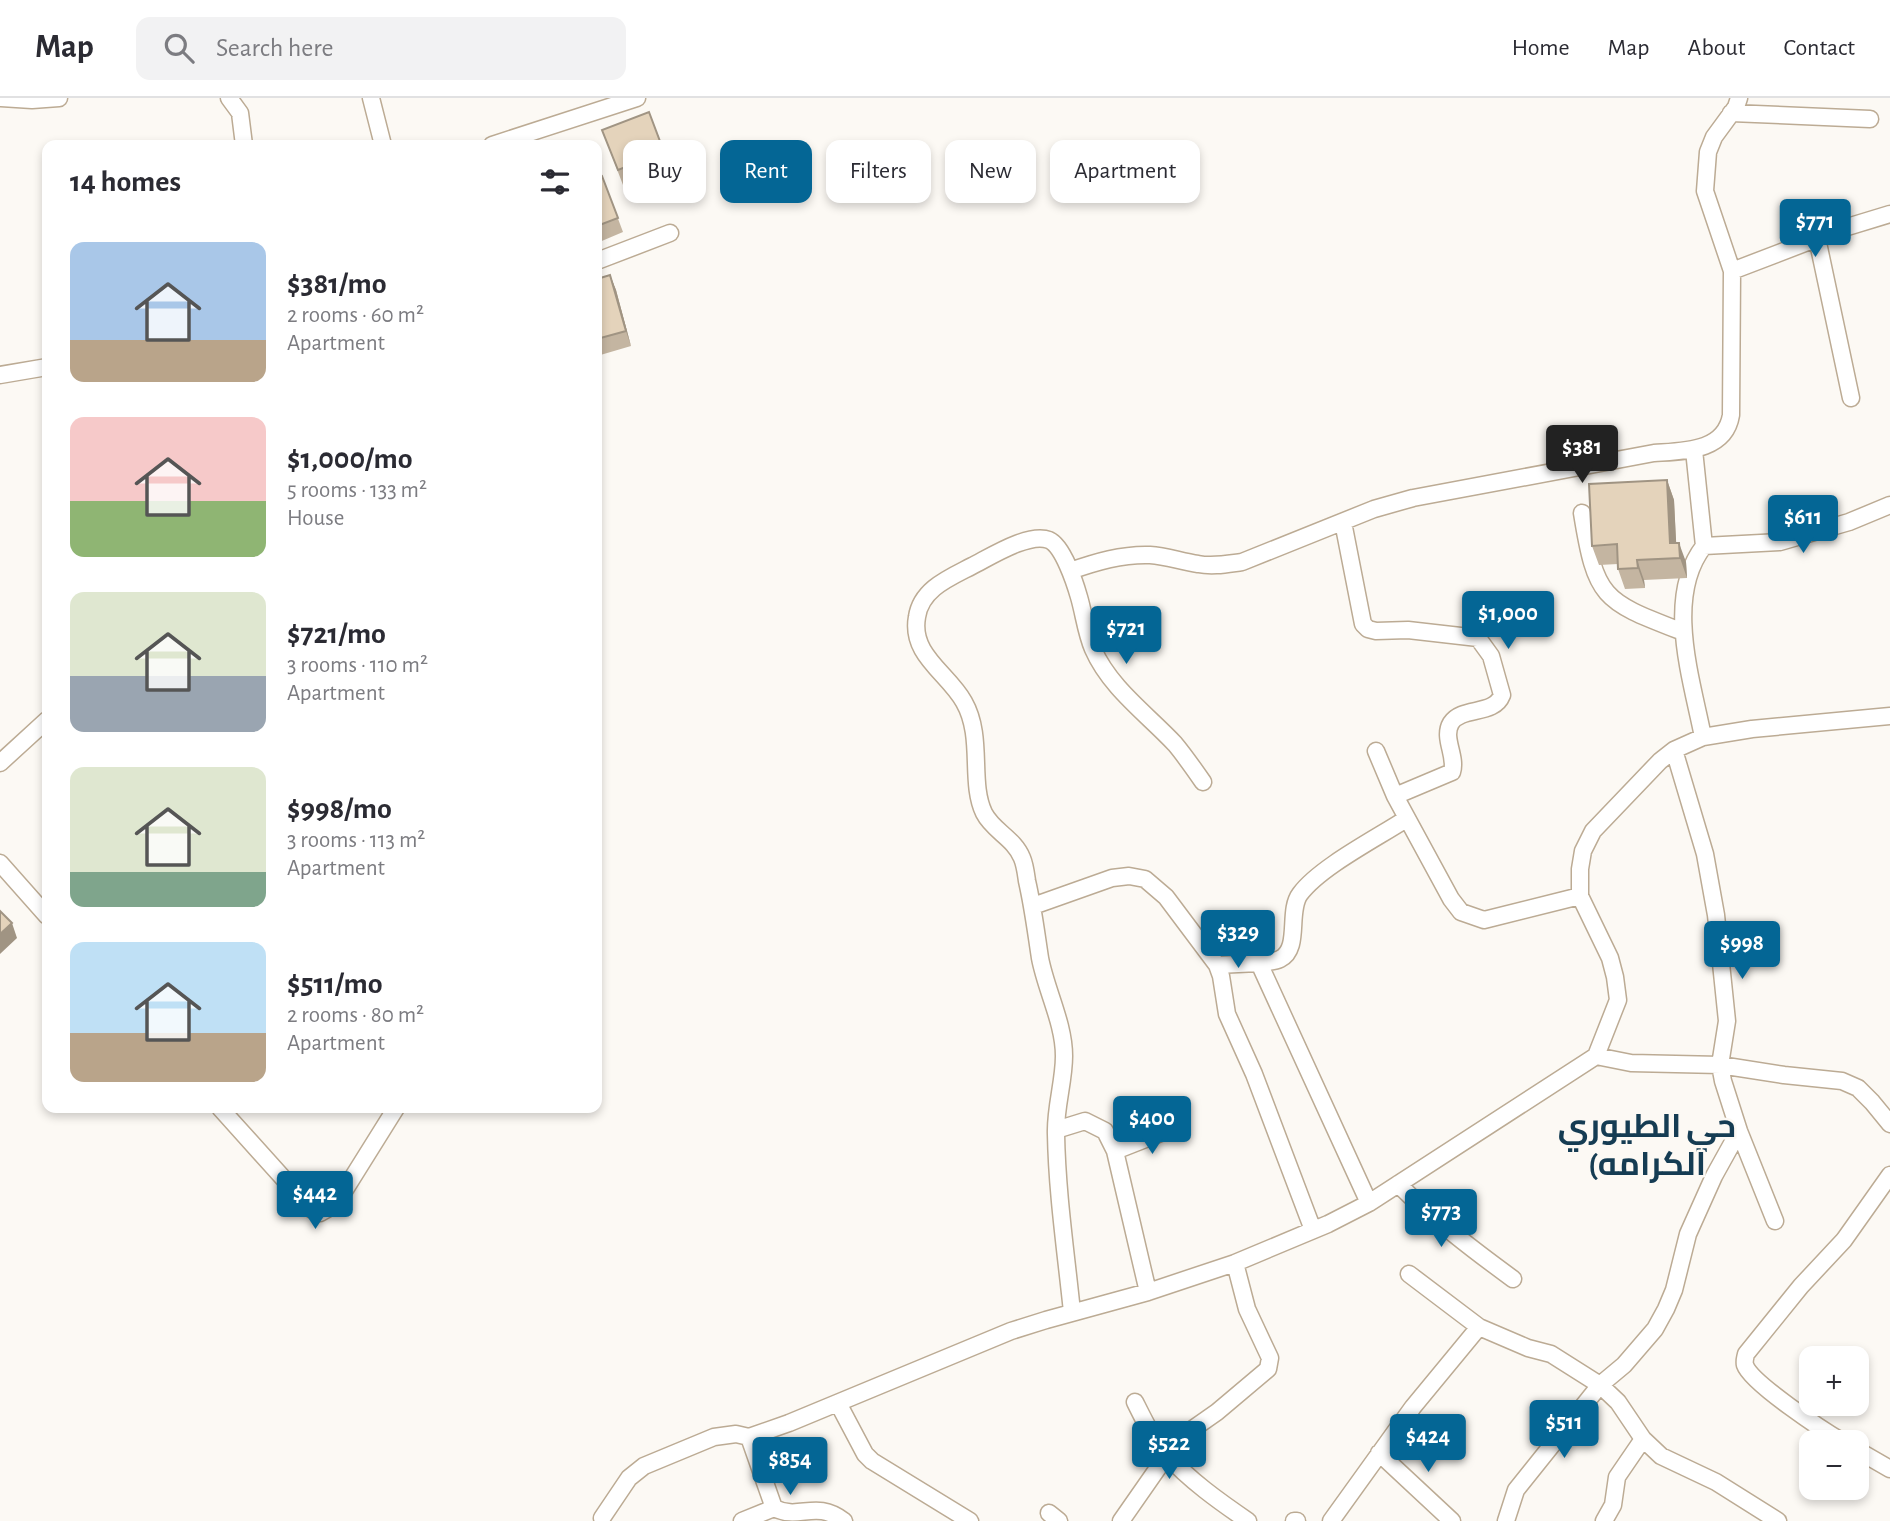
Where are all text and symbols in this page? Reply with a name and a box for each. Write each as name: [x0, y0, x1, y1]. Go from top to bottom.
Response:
search box: [136, 17, 626, 80]
icon: search: [160, 29, 198, 67]
text: Map: [35, 31, 94, 64]
text: Search here: [216, 35, 334, 61]
text: Home: [1512, 36, 1570, 60]
text: Map: [1608, 36, 1650, 60]
text: About: [1688, 36, 1745, 60]
text: Contact: [1783, 36, 1855, 60]
chip: Buy: [623, 140, 706, 203]
chip: Rent: [720, 140, 812, 203]
chip: Filters: [826, 140, 931, 203]
chip: New: [945, 140, 1036, 203]
chip: Apartment: [1050, 140, 1200, 203]
icon: filters: [536, 163, 574, 201]
text: 14 homes: [70, 167, 181, 197]
pin: $771: [1774, 200, 1856, 259]
text: $771: [1796, 210, 1834, 233]
text: $381/mo: [287, 269, 387, 299]
icon: home: [126, 270, 210, 354]
text: 2 rooms · 60 m²: [287, 304, 424, 327]
text: Apartment: [287, 332, 385, 355]
pin: $381: [1541, 426, 1623, 485]
text: $381: [1562, 436, 1602, 459]
text: $1,000/mo: [287, 444, 413, 474]
icon: home: [126, 445, 210, 529]
text: 5 rooms · 133 m²: [287, 479, 427, 502]
pin: $611: [1762, 496, 1844, 555]
text: $611: [1784, 506, 1822, 529]
text: House: [287, 507, 344, 530]
pin: $1,000: [1451, 592, 1565, 651]
text: $1,000: [1478, 602, 1538, 625]
pin: $721: [1085, 606, 1167, 666]
text: $721: [1106, 617, 1146, 640]
text: $721/mo: [287, 619, 386, 649]
icon: home: [126, 620, 210, 704]
text: 3 rooms · 110 m²: [287, 654, 428, 677]
text: Apartment: [287, 682, 385, 705]
text: $998/mo: [287, 794, 392, 824]
icon: home: [126, 795, 210, 879]
text: 3 rooms · 113 m²: [287, 829, 425, 852]
text: Apartment: [287, 857, 385, 880]
pin: $329: [1197, 910, 1279, 970]
text: $329: [1217, 921, 1259, 944]
pin: $998: [1701, 922, 1783, 981]
text: $998: [1720, 932, 1764, 955]
text: $511/mo: [287, 969, 383, 999]
icon: home: [126, 970, 210, 1054]
text: 2 rooms · 80 m²: [287, 1004, 424, 1027]
text: Apartment: [287, 1032, 385, 1055]
pin: $400: [1111, 1096, 1193, 1156]
text: $400: [1129, 1107, 1175, 1130]
district label: حي الطيوري (الكرامه: [1558, 1111, 1736, 1183]
pin: $442: [274, 1172, 356, 1231]
text: $442: [293, 1182, 337, 1205]
pin: $773: [1400, 1190, 1482, 1249]
text: $773: [1421, 1200, 1461, 1223]
map controls: [1799, 1346, 1869, 1500]
button: +: [1799, 1346, 1869, 1416]
pin: $511: [1523, 1400, 1605, 1460]
text: $511: [1546, 1411, 1582, 1434]
pin: $424: [1387, 1414, 1469, 1474]
pin: $522: [1128, 1422, 1210, 1481]
text: $424: [1406, 1425, 1450, 1448]
button: −: [1799, 1430, 1869, 1500]
text: $522: [1148, 1432, 1190, 1455]
pin: $854: [749, 1438, 831, 1497]
text: $854: [768, 1448, 812, 1471]

